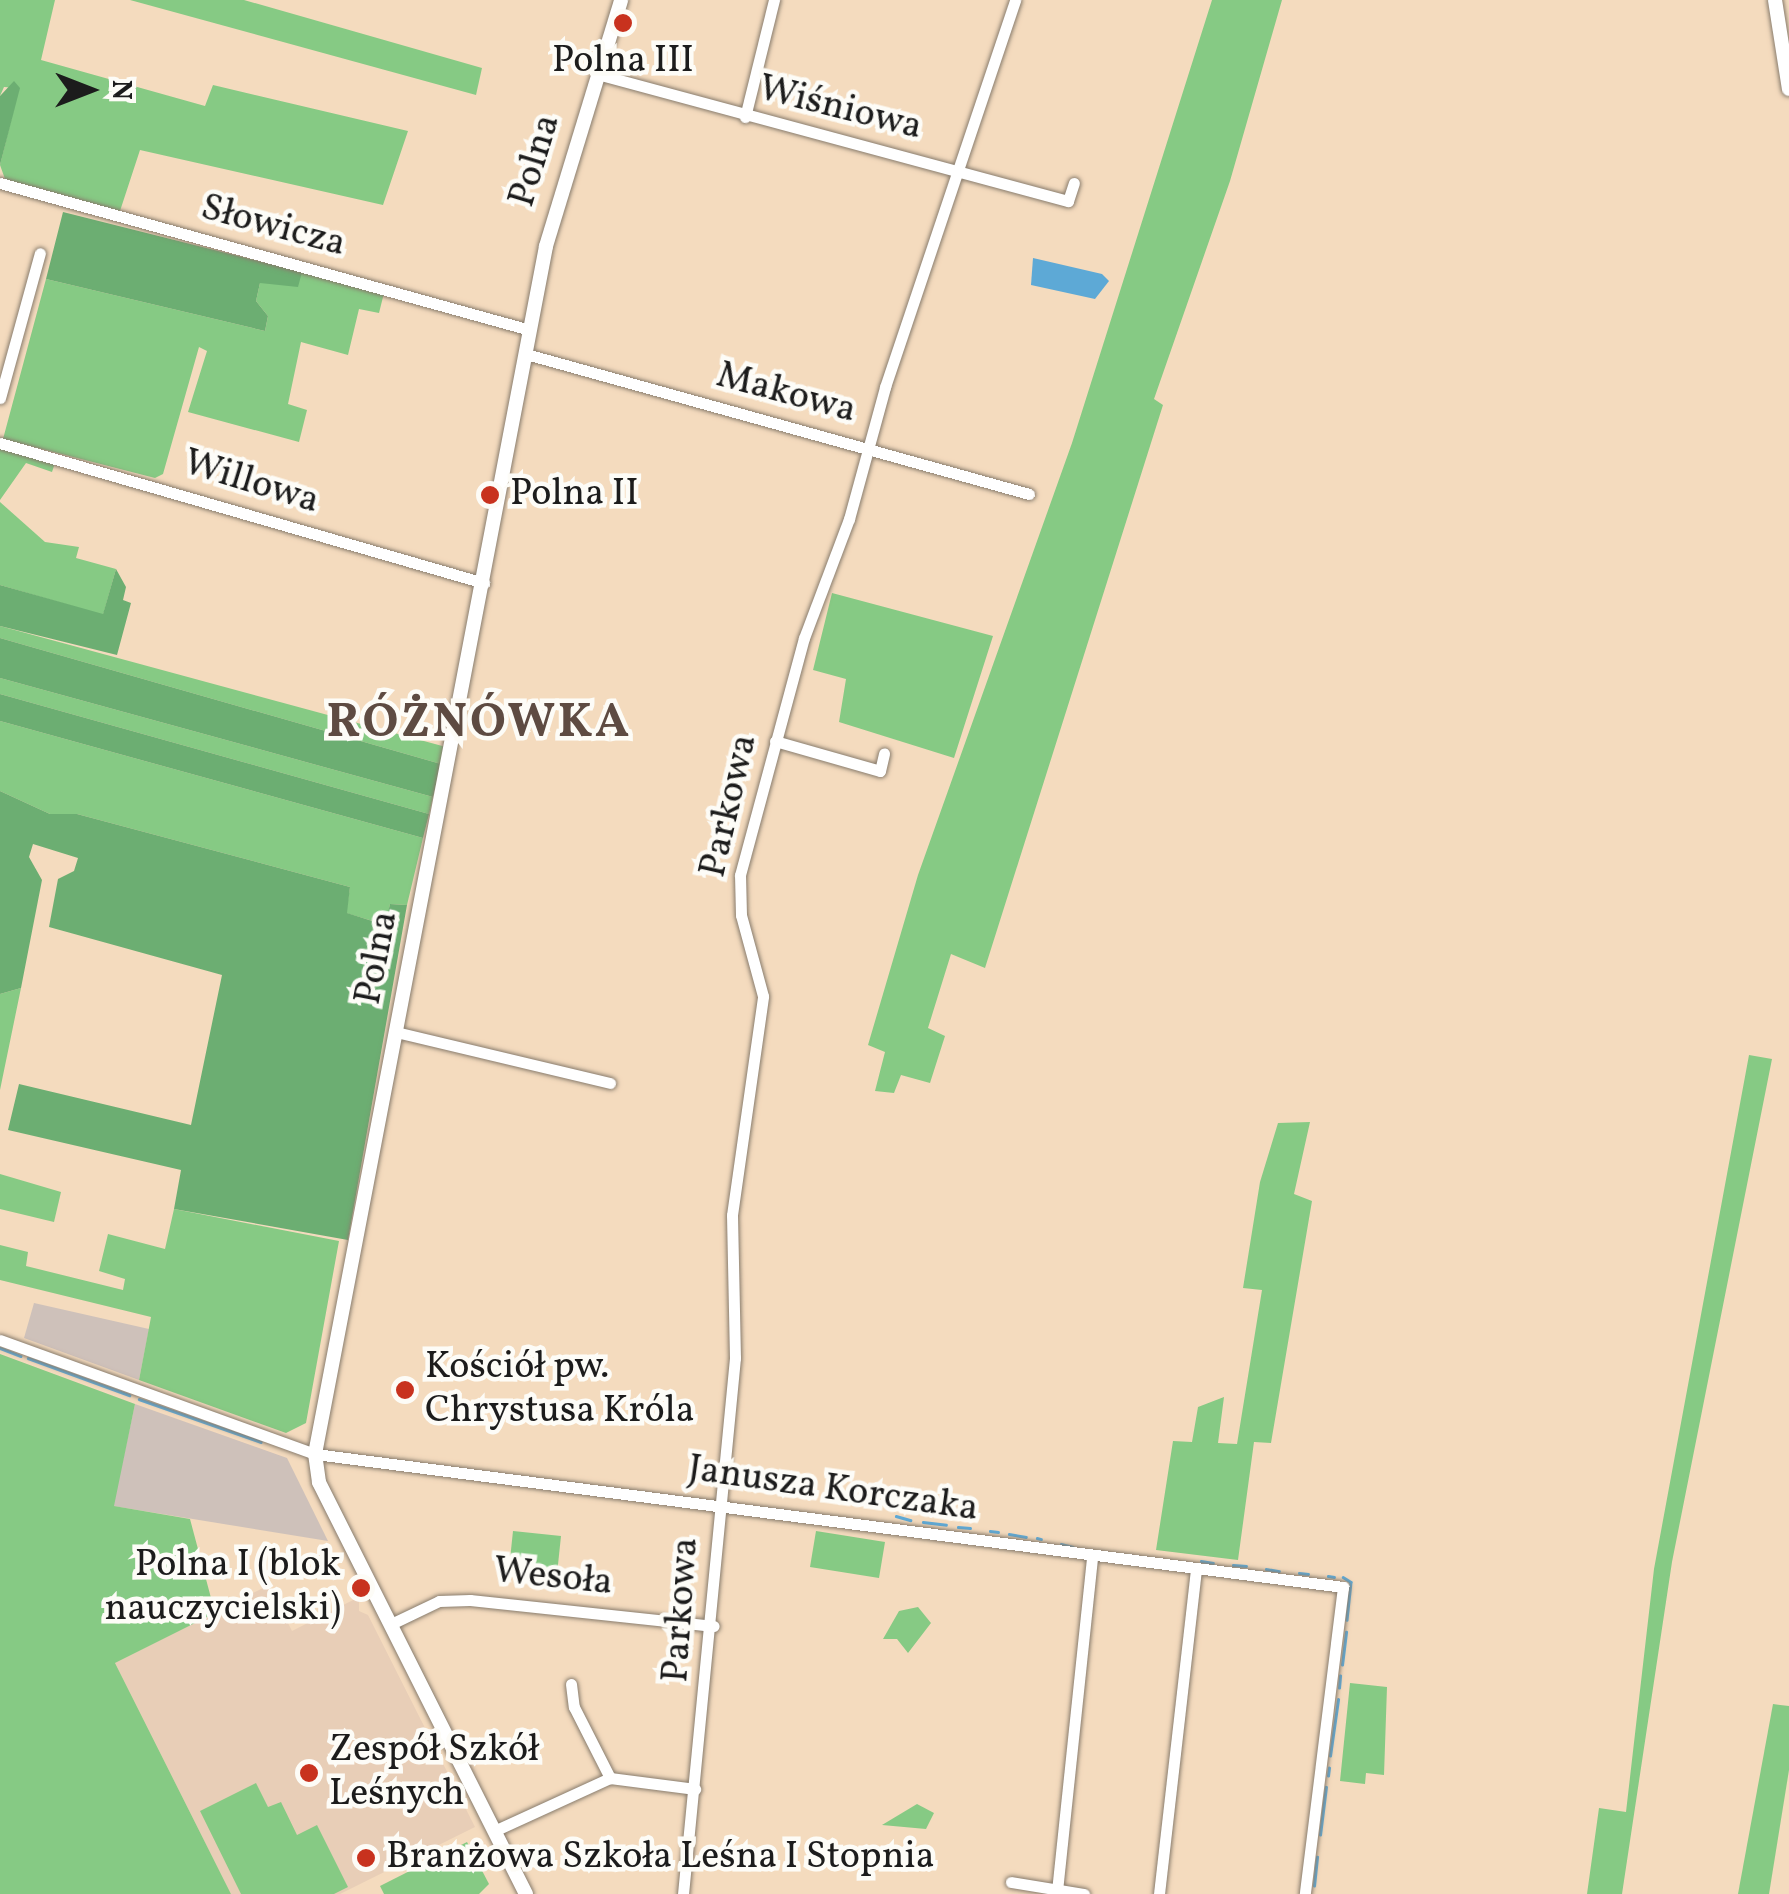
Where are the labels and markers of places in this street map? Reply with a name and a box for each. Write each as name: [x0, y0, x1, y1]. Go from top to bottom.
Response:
marker: Polna III: [612, 12, 634, 34]
place label: Polna III: [552, 39, 694, 85]
place label: Polna II: [510, 472, 639, 518]
marker: Polna II: [479, 484, 501, 506]
place label: Kościół pw. Chrystusa Króla: [425, 1345, 695, 1435]
marker: Kościół pw. Chrystusa Króla: [394, 1379, 416, 1401]
place label: Polna I (blok nauczycielski): [104, 1543, 341, 1632]
marker: Polna I (blok nauczycielski): [350, 1577, 372, 1599]
place label: Zespół Szkół Leśnych: [329, 1728, 539, 1818]
marker: Zespół Szkół Leśnych: [298, 1762, 320, 1784]
place label: Branżowa Szkoła Leśna I Stopnia: [386, 1835, 935, 1881]
marker: Branżowa Szkoła Leśna I Stopnia: [355, 1847, 377, 1869]

